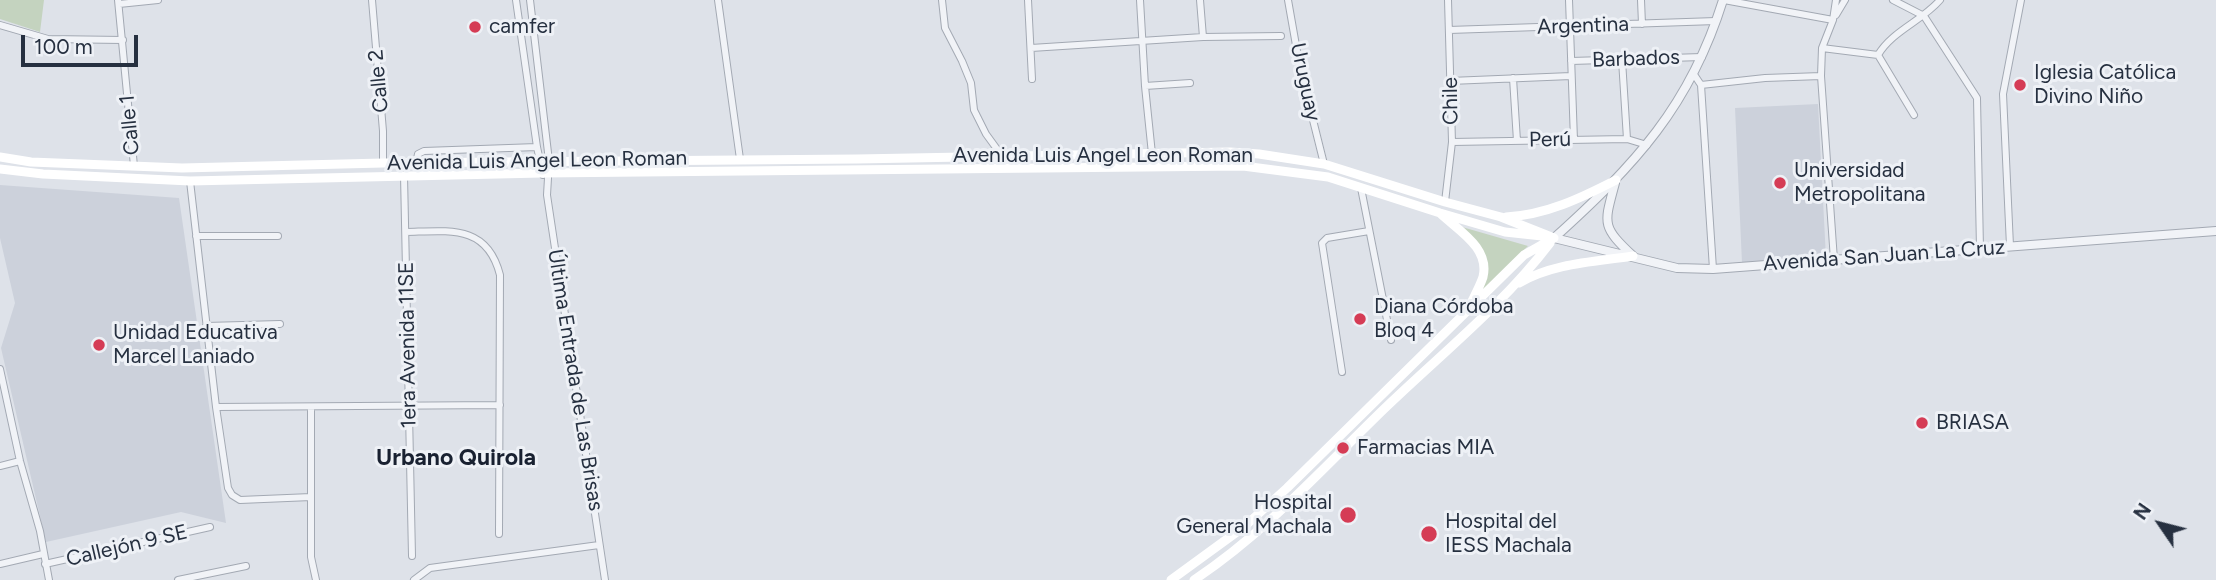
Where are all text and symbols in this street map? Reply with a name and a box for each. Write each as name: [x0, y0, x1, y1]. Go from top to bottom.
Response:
street label: Argentina: [1537, 12, 1629, 40]
place label: camfer: [489, 14, 555, 40]
marker: camfer: [467, 19, 483, 35]
scale bar: [24, 21, 142, 65]
text: 100 m: [34, 34, 93, 59]
street label: Uruguay: [1284, 41, 1326, 123]
street label: Barbados: [1592, 45, 1680, 73]
street label: Calle 2: [364, 48, 394, 114]
place label: Iglesia Católica Divino Niño: [2034, 60, 2176, 110]
street label: Chile: [1438, 77, 1464, 125]
marker: Iglesia Católica Divino Niño: [2012, 77, 2028, 93]
street label: Calle 1: [115, 94, 145, 156]
street label: Perú: [1529, 127, 1571, 153]
street label: Avenida Luis Angel Leon Roman: [953, 143, 1253, 169]
street label: Avenida Luis Angel Leon Roman: [387, 146, 687, 176]
place label: Universidad Metropolitana: [1794, 158, 1926, 208]
marker: Universidad Metropolitana: [1772, 175, 1788, 191]
street label: Avenida San Juan La Cruz: [1762, 235, 2006, 277]
street label: Última Entrada de Las Brisas: [542, 247, 608, 513]
street label: 1era Avenida 11SE: [394, 261, 422, 429]
place label: Diana Córdoba Bloq 4: [1374, 294, 1514, 344]
marker: Diana Córdoba Bloq 4: [1352, 311, 1368, 327]
place label: Unidad Educativa Marcel Laniado: [113, 320, 278, 370]
marker: Unidad Educativa Marcel Laniado: [91, 337, 107, 353]
place label: BRIASA: [1936, 410, 2009, 436]
marker: BRIASA: [1914, 415, 1930, 431]
place label: Farmacias MIA: [1357, 435, 1494, 461]
marker: Farmacias MIA: [1335, 440, 1351, 456]
district label: Urbano Quirola: [376, 444, 536, 472]
north arrow: [2125, 489, 2195, 559]
place label: Hospital General Machala: [1176, 490, 1332, 540]
text: N: [2129, 499, 2156, 524]
marker: Hospital General Machala: [1338, 505, 1358, 525]
place label: Hospital del IESS Machala: [1445, 509, 1572, 559]
street label: Callejón 9 SE: [64, 520, 190, 572]
marker: Hospital del IESS Machala: [1419, 524, 1439, 544]

